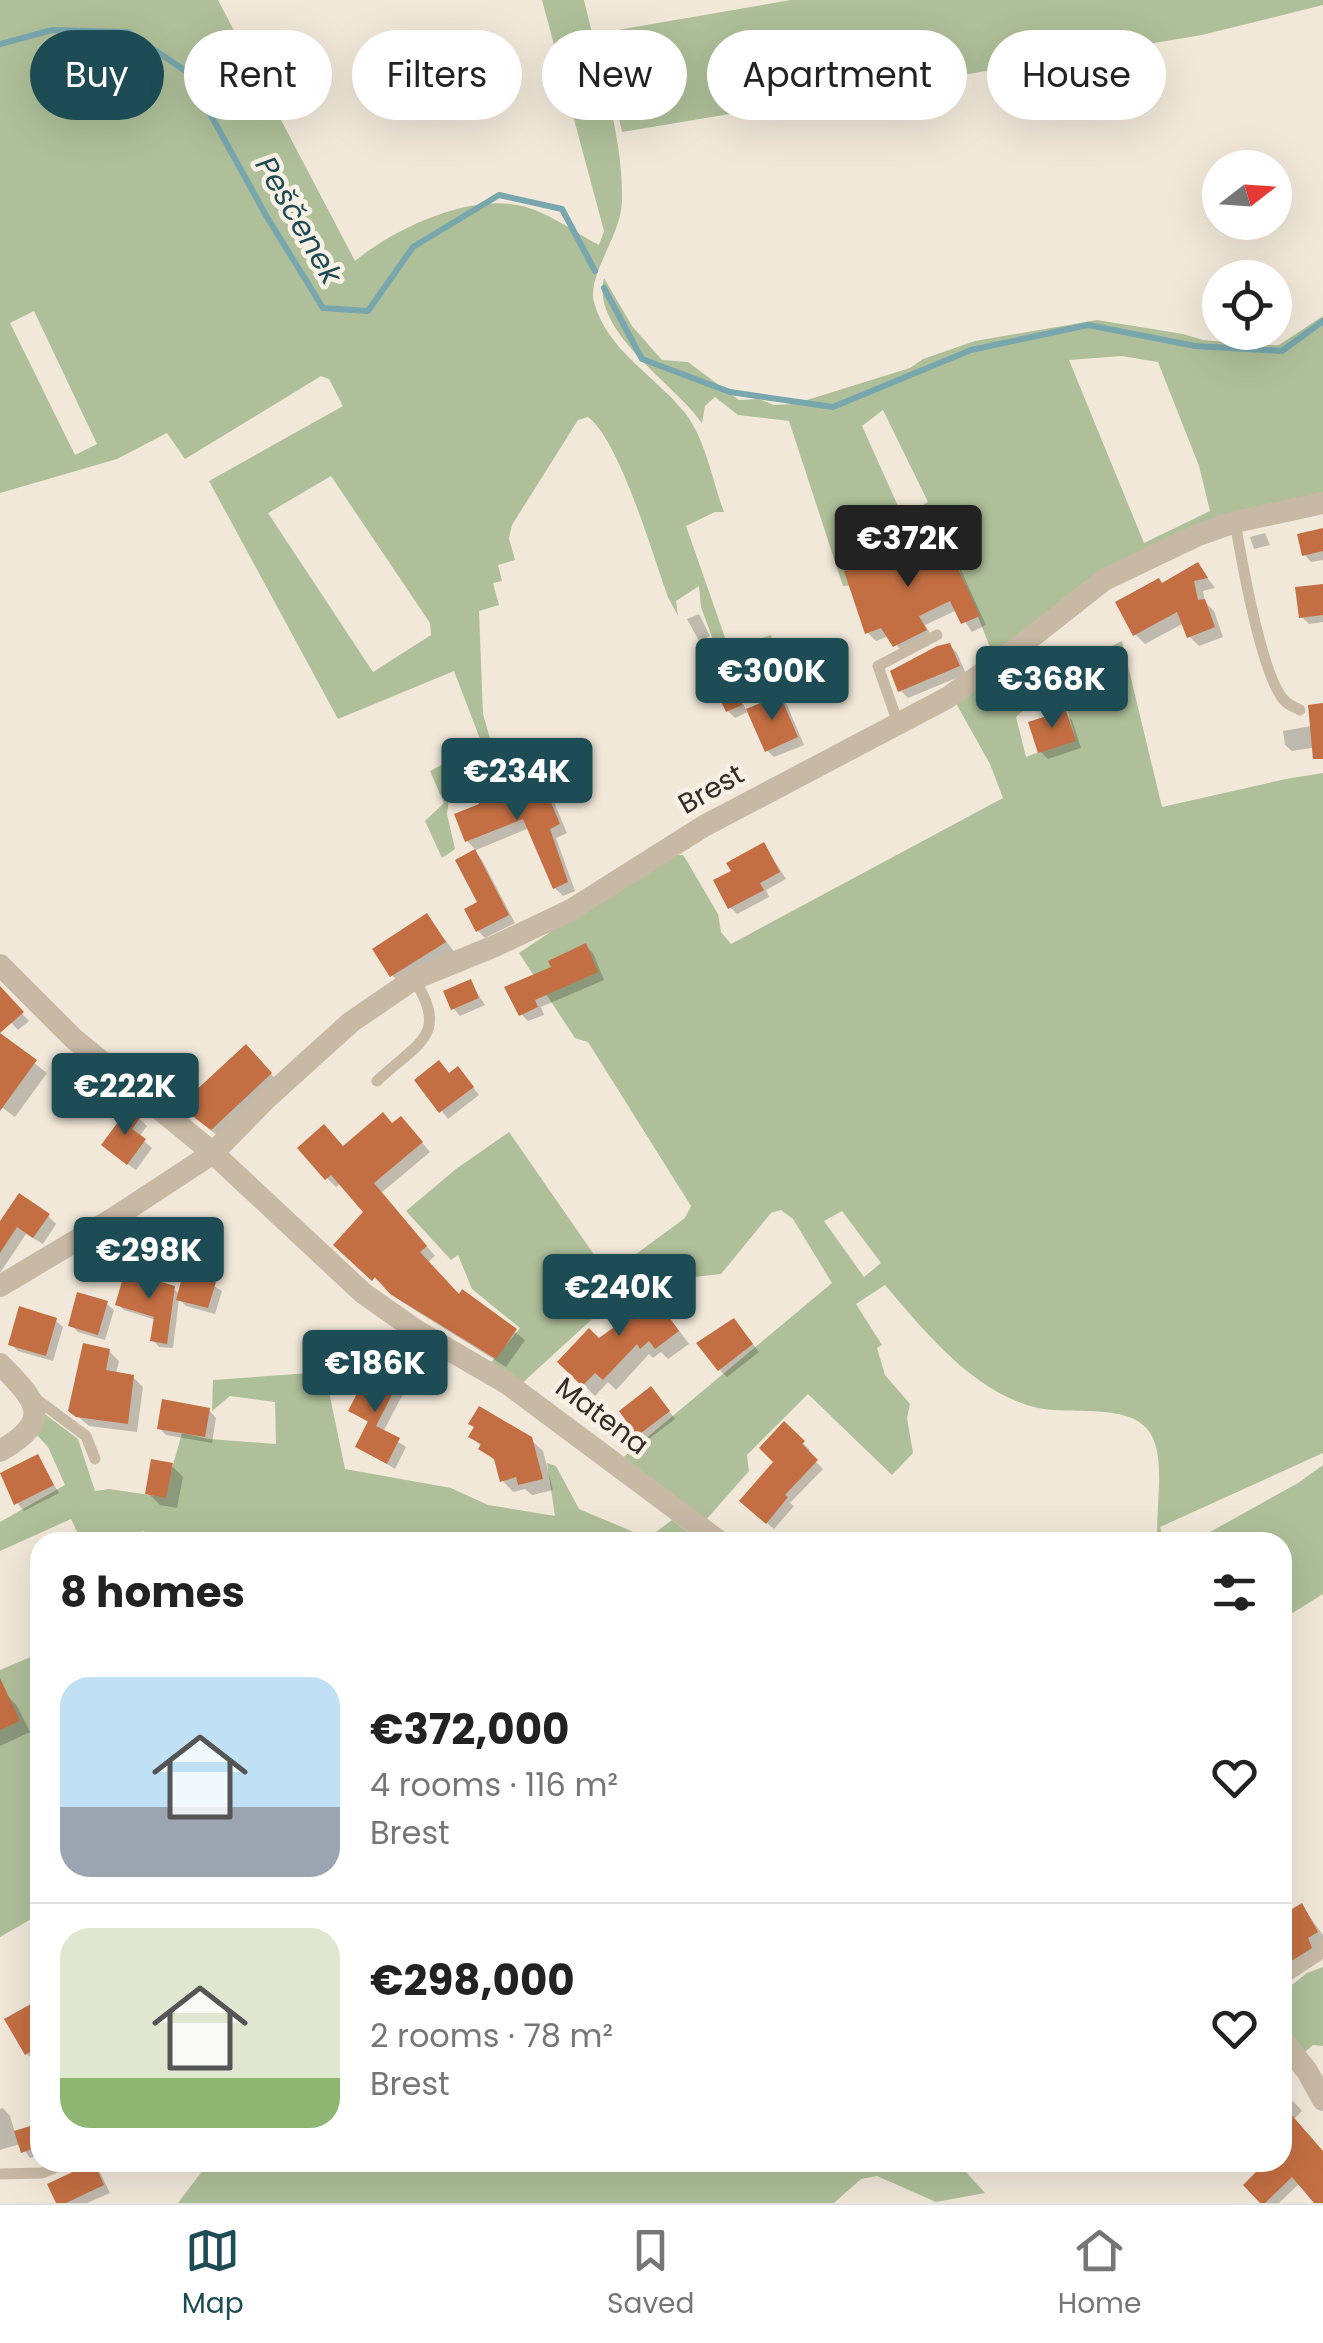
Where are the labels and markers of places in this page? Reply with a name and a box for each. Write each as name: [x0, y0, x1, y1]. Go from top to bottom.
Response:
pin: €372K: [838, 505, 978, 590]
pin: €300K: [702, 638, 842, 723]
pin: €368K: [982, 646, 1122, 731]
pin: €234K: [447, 738, 587, 823]
pin: €222K: [55, 1053, 195, 1138]
pin: €298K: [79, 1217, 219, 1302]
pin: €240K: [549, 1254, 689, 1339]
pin: €186K: [305, 1330, 445, 1415]

